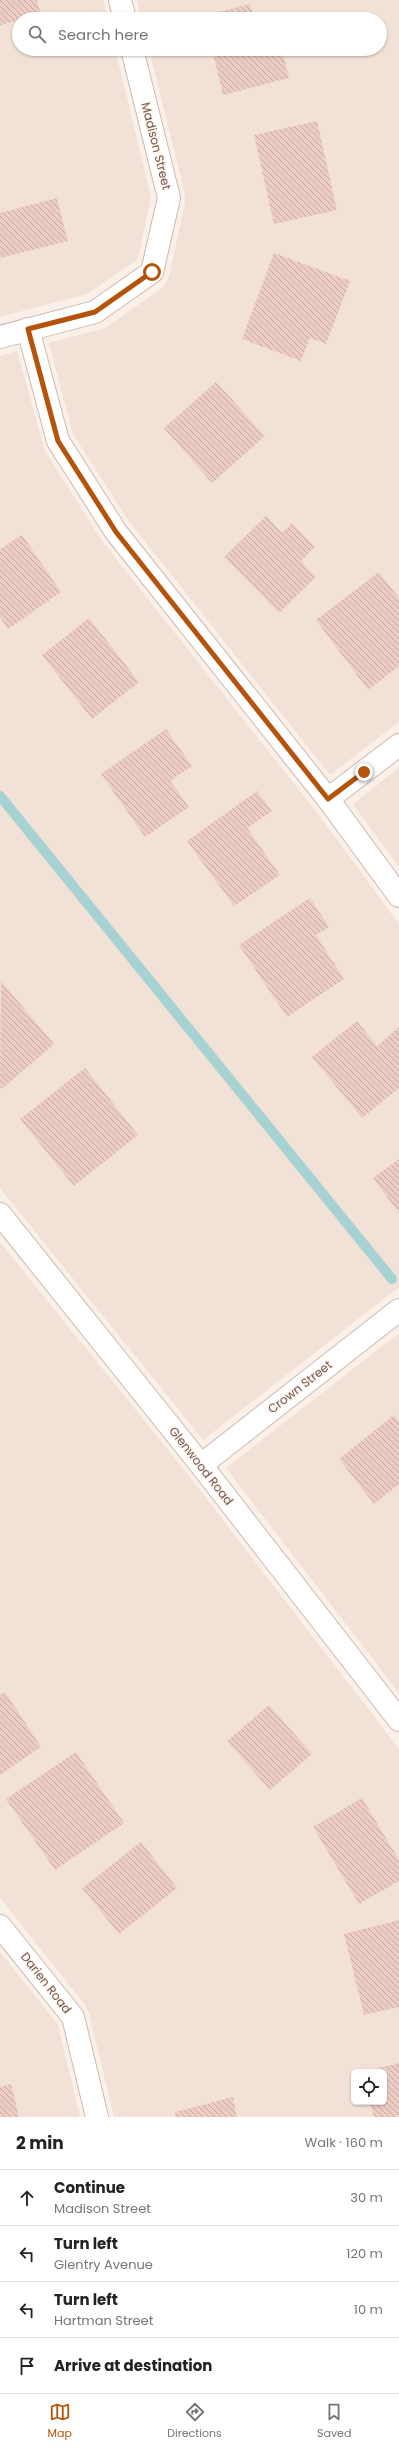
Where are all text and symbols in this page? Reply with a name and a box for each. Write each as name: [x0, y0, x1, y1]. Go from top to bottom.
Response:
search box: [12, 12, 387, 56]
icon: search: [26, 23, 48, 45]
text: Search here: [58, 24, 148, 45]
street label: Madison Street: [137, 100, 176, 191]
route start: [143, 263, 161, 281]
route end: [355, 763, 373, 781]
street label: Crown Street: [264, 1356, 335, 1417]
street label: Glenwood Road: [165, 1423, 237, 1508]
street label: Darien Road: [17, 1948, 76, 2017]
map controls: [351, 2069, 387, 2105]
button: locate: [351, 2069, 387, 2105]
text: 2 min: [16, 2131, 64, 2155]
text: Walk · 160 m: [304, 2133, 383, 2152]
text: Continue: [54, 2177, 125, 2198]
icon: ahead: [16, 2187, 38, 2209]
text: 30 m: [350, 2188, 383, 2207]
text: Madison Street: [54, 2199, 151, 2218]
text: Turn left: [54, 2233, 118, 2254]
icon: left: [16, 2243, 38, 2265]
text: 120 m: [346, 2244, 383, 2263]
text: Glentry Avenue: [54, 2255, 153, 2274]
text: Turn left: [54, 2289, 118, 2310]
icon: left: [16, 2299, 38, 2321]
text: 10 m: [354, 2300, 383, 2319]
text: Hartman Street: [54, 2311, 153, 2330]
icon: arrive: [16, 2355, 38, 2377]
text: Arrive at destination: [54, 2355, 212, 2376]
tab: Map: [48, 2401, 72, 2442]
tab: Directions: [167, 2401, 222, 2442]
tab: Saved: [317, 2401, 351, 2442]

